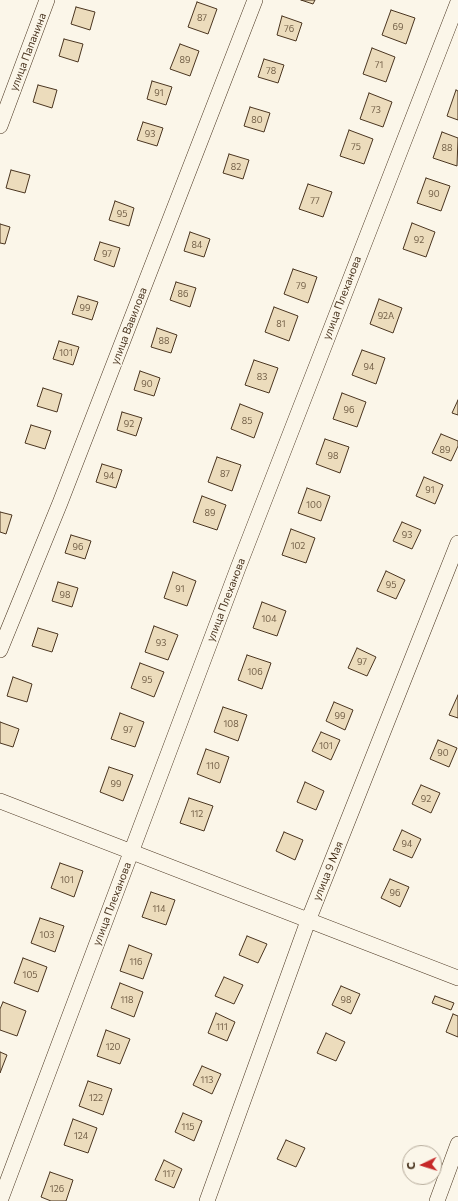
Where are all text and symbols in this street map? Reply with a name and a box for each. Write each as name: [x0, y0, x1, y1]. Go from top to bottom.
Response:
street label: улица Папанина: [7, 11, 49, 93]
house number: 87: [197, 13, 207, 23]
house number: 69: [393, 22, 403, 32]
house number: 76: [284, 24, 294, 34]
house number: 89: [180, 55, 190, 65]
house number: 71: [375, 60, 383, 70]
house number: 78: [266, 66, 276, 76]
house number: 91: [154, 88, 164, 98]
house number: 73: [371, 105, 381, 115]
house number: 80: [251, 115, 263, 125]
house number: 93: [145, 129, 155, 139]
house number: 75: [351, 142, 361, 152]
house number: 88: [442, 143, 452, 153]
house number: 82: [231, 162, 241, 172]
house number: 90: [428, 189, 440, 199]
house number: 77: [310, 196, 320, 206]
house number: 95: [117, 209, 127, 219]
house number: 92: [414, 235, 424, 245]
house number: 84: [192, 240, 202, 250]
house number: 97: [102, 249, 112, 259]
street label: улица Плеханова: [320, 254, 364, 342]
house number: 79: [296, 281, 306, 291]
street label: улица Вавилова: [108, 286, 150, 366]
house number: 86: [178, 289, 188, 299]
house number: 99: [80, 303, 90, 313]
house number: 92А: [378, 311, 394, 321]
house number: 81: [276, 319, 286, 329]
house number: 88: [159, 336, 169, 346]
house number: 101: [59, 348, 73, 358]
house number: 94: [364, 362, 374, 372]
house number: 83: [257, 372, 267, 382]
house number: 90: [141, 379, 153, 389]
house number: 96: [344, 405, 354, 415]
house number: 85: [242, 416, 252, 426]
house number: 92: [124, 419, 134, 429]
house number: 89: [440, 445, 450, 455]
house number: 98: [328, 451, 338, 461]
house number: 87: [220, 469, 230, 479]
house number: 94: [104, 471, 114, 481]
house number: 91: [425, 485, 435, 495]
house number: 100: [306, 500, 322, 510]
house number: 89: [205, 508, 215, 518]
house number: 93: [402, 530, 412, 540]
house number: 102: [291, 541, 305, 551]
house number: 96: [73, 542, 83, 552]
street label: улица Плеханова: [204, 556, 248, 644]
house number: 95: [386, 580, 396, 590]
house number: 91: [175, 584, 185, 594]
house number: 98: [60, 590, 70, 600]
house number: 104: [261, 614, 277, 624]
house number: 93: [156, 638, 166, 648]
house number: 97: [357, 657, 367, 667]
house number: 106: [247, 667, 263, 677]
house number: 95: [142, 675, 152, 685]
house number: 99: [335, 711, 345, 721]
house number: 108: [223, 719, 239, 729]
house number: 97: [123, 725, 133, 735]
house number: 101: [319, 741, 333, 751]
house number: 90: [437, 748, 449, 758]
house number: 110: [206, 761, 220, 771]
house number: 99: [111, 779, 121, 789]
house number: 92: [421, 794, 431, 804]
house number: 112: [191, 809, 203, 819]
street label: улица 9 Мая: [310, 839, 346, 903]
house number: 94: [402, 839, 412, 849]
street label: улица Плеханова: [90, 860, 134, 948]
house number: 101: [60, 875, 74, 885]
house number: 96: [390, 888, 400, 898]
house number: 114: [152, 904, 166, 914]
house number: 103: [40, 930, 54, 940]
house number: 116: [129, 957, 143, 967]
house number: 105: [23, 970, 37, 980]
house number: 118: [120, 995, 134, 1005]
house number: 98: [341, 995, 351, 1005]
house number: 111: [216, 1022, 228, 1032]
house number: 120: [106, 1042, 120, 1052]
house number: 113: [201, 1075, 213, 1085]
house number: 122: [89, 1093, 103, 1103]
house number: 115: [182, 1122, 194, 1132]
house number: 124: [74, 1131, 88, 1141]
north arrow: [402, 1145, 442, 1185]
text: С: [404, 1162, 417, 1170]
house number: 117: [163, 1169, 175, 1179]
house number: 126: [50, 1184, 64, 1194]

